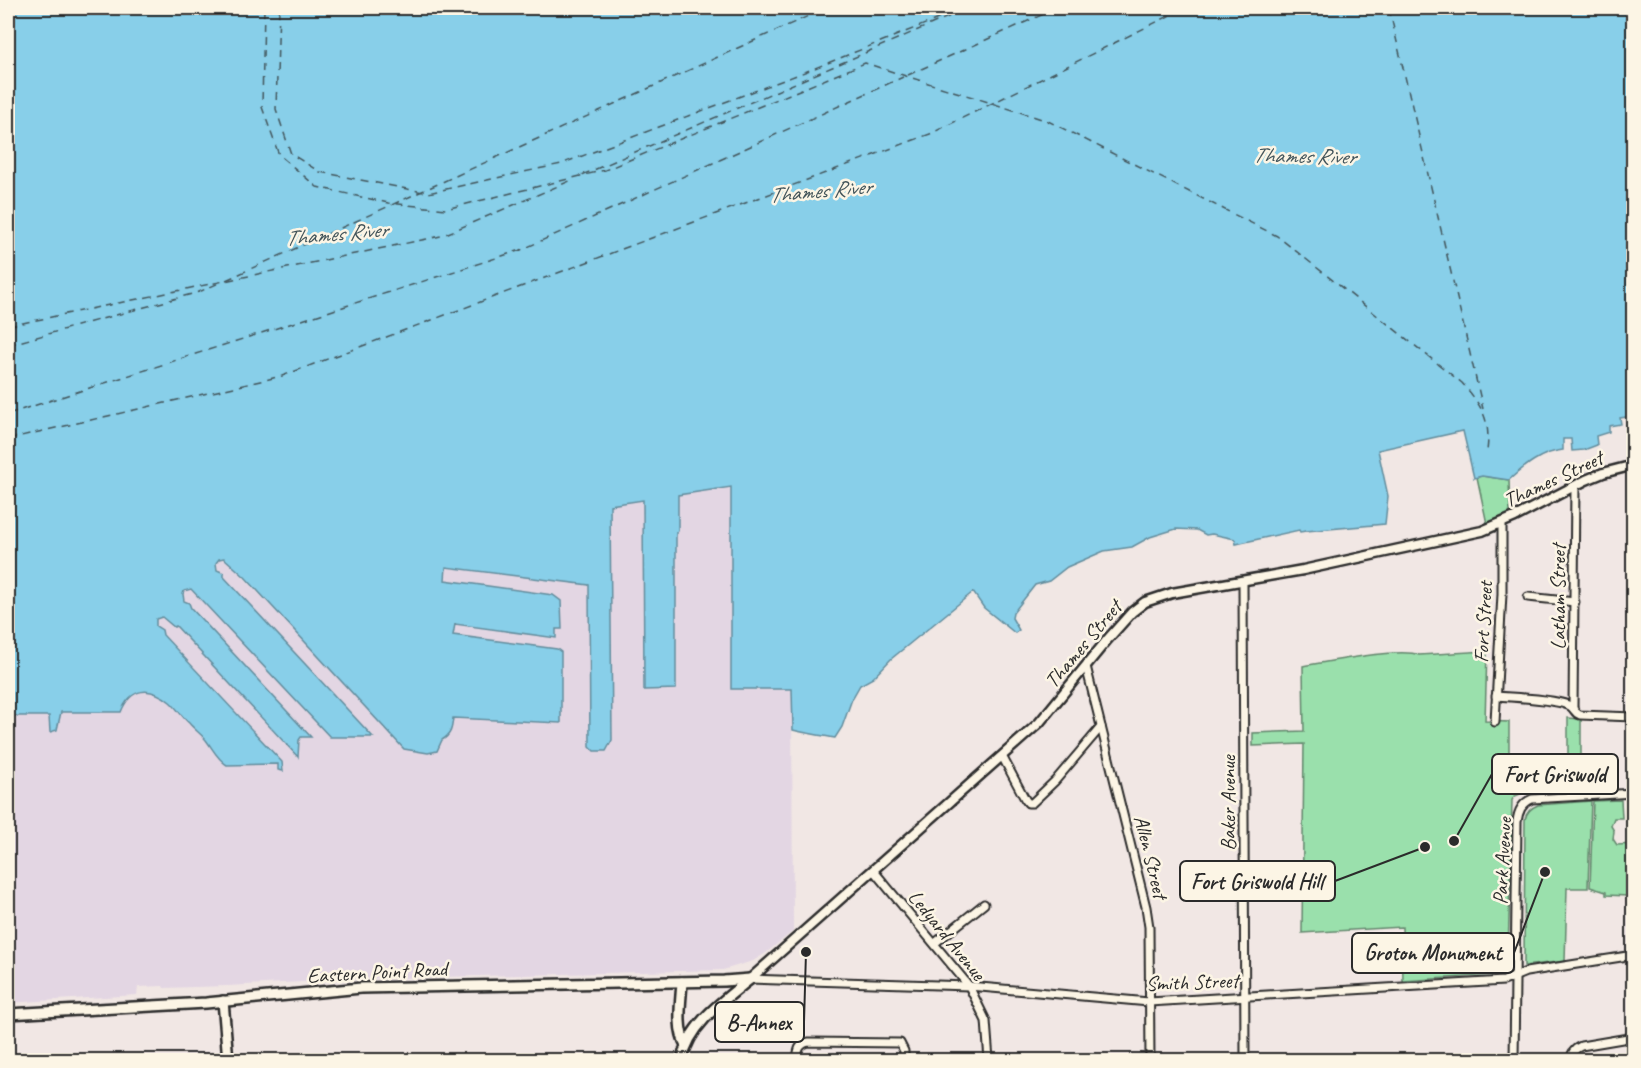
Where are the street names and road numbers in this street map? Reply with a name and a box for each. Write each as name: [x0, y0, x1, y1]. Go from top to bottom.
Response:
street label: Thames Street: [1499, 443, 1610, 513]
street label: Latham Street: [1545, 541, 1571, 650]
street label: Fort Street: [1468, 579, 1498, 663]
street label: Thames Street: [1039, 592, 1129, 693]
street label: Baker Avenue: [1215, 754, 1241, 851]
street label: Allen Street: [1128, 813, 1175, 904]
street label: Park Avenue: [1487, 815, 1517, 905]
street label: Ledyard Avenue: [903, 885, 992, 986]
street label: Eastern Point Road: [306, 955, 451, 989]
street label: Smith Street: [1145, 967, 1242, 997]

